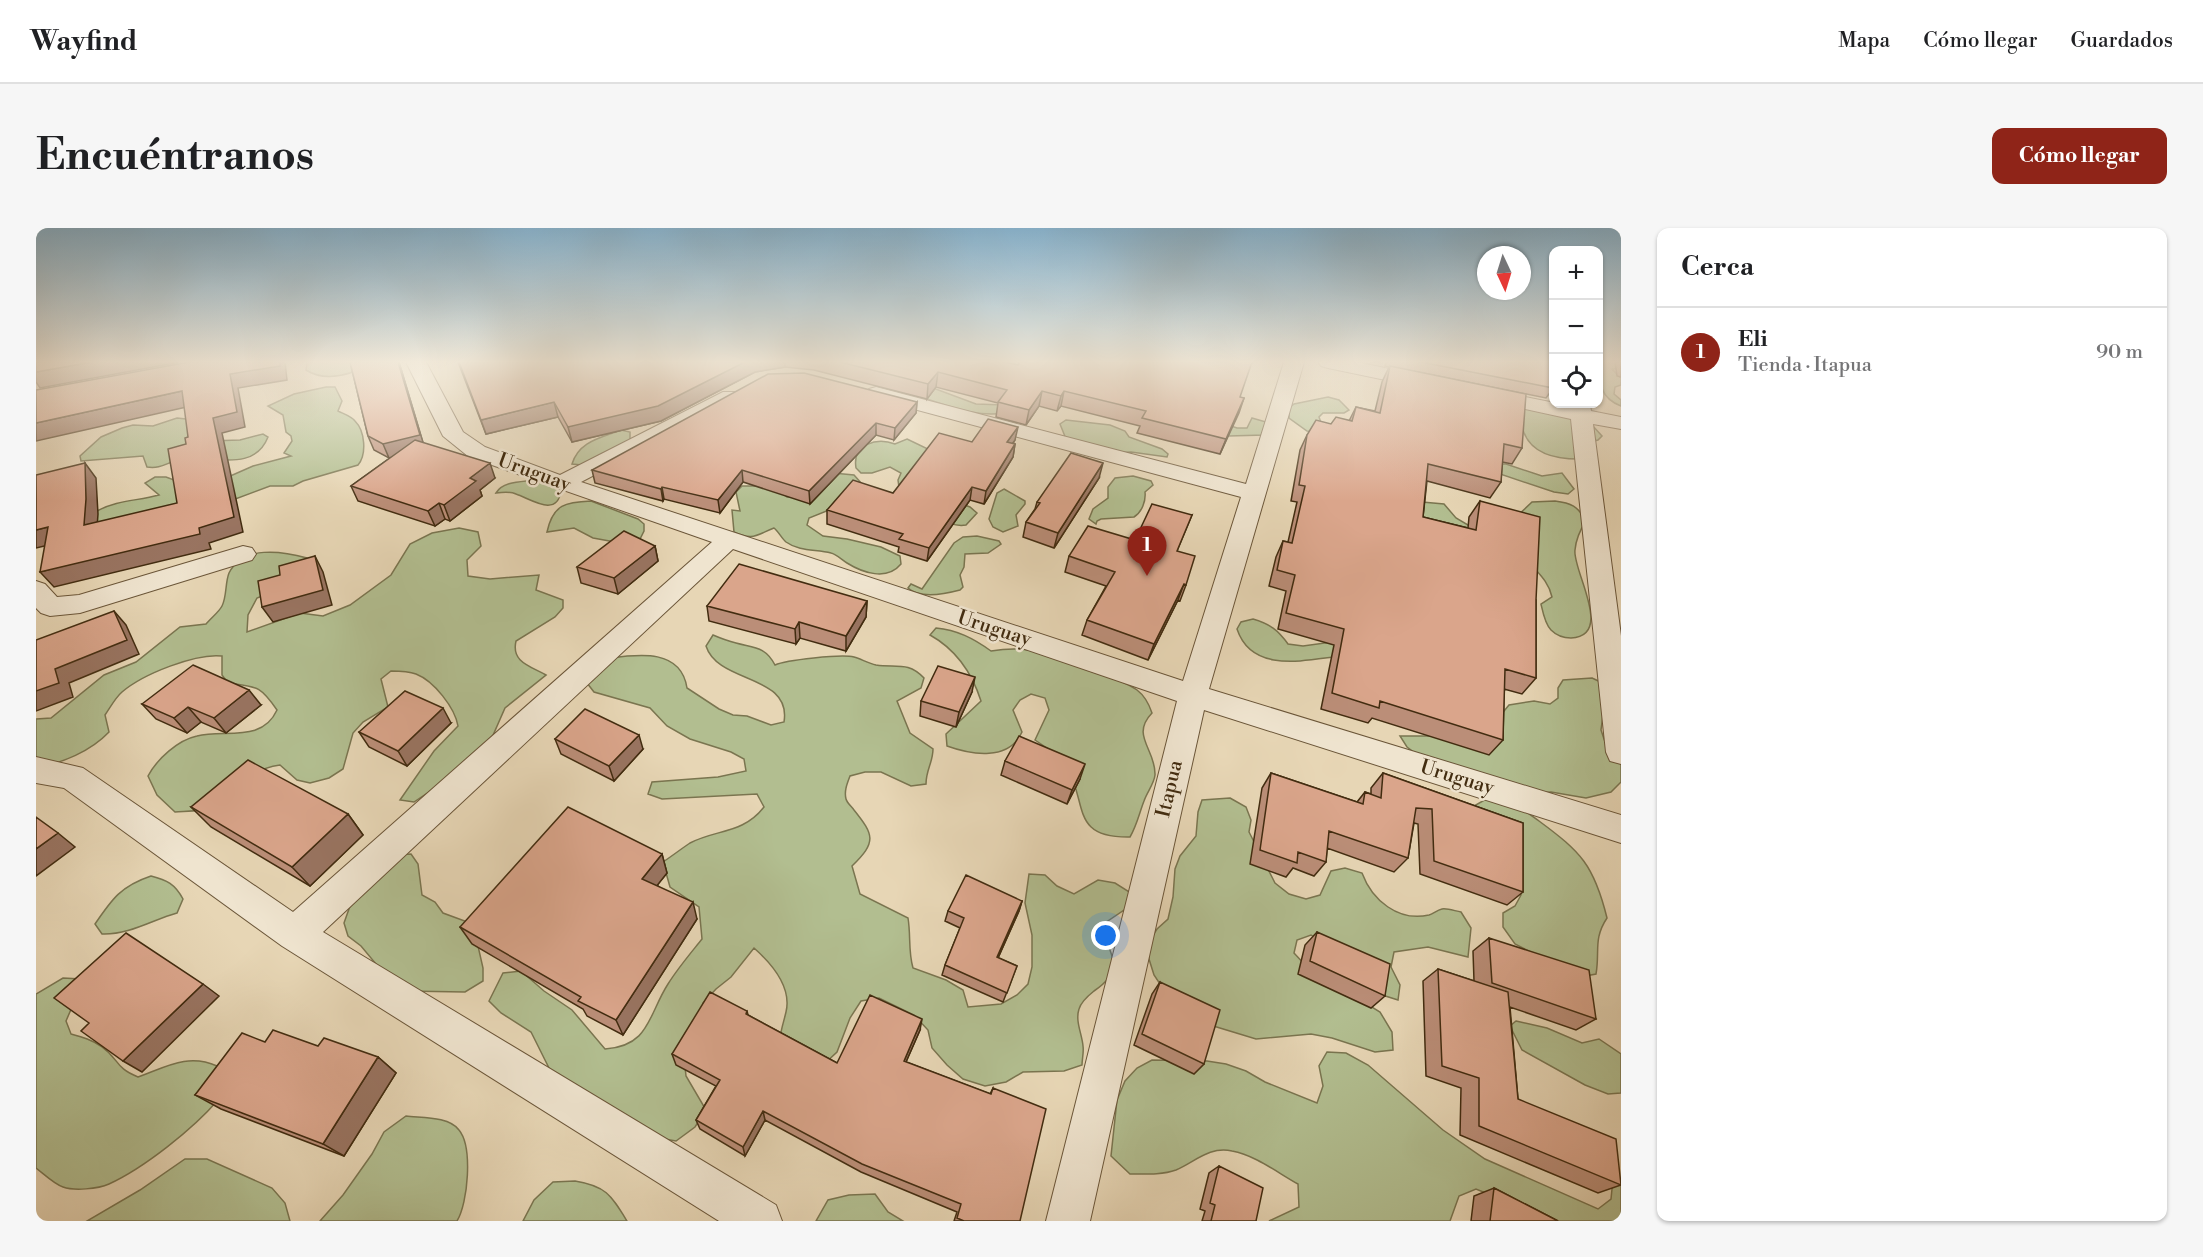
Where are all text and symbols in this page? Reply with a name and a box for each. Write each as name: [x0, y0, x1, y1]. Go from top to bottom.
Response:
text: Wayfind: [30, 24, 138, 59]
text: Mapa: [1838, 28, 1890, 54]
text: Cómo llegar: [1923, 28, 2038, 54]
text: Guardados: [2071, 28, 2173, 54]
button: Cómo llegar: [1992, 128, 2167, 184]
text: Encuéntranos: [36, 130, 314, 183]
north arrow: [1477, 246, 1531, 300]
map controls: [1549, 246, 1603, 408]
button: +: [1549, 246, 1603, 300]
text: Cerca: [1681, 251, 1754, 283]
button: −: [1549, 300, 1603, 354]
text: Eli: [1738, 326, 1768, 353]
text: 1: [1696, 340, 1705, 365]
text: 90 m: [2096, 340, 2143, 365]
text: Tienda · Itapua: [1738, 353, 1872, 378]
button: locate: [1549, 354, 1603, 408]
street label: Uruguay: [494, 448, 574, 498]
pin: 1: [1128, 526, 1166, 576]
street label: Uruguay: [954, 605, 1034, 653]
street label: Uruguay: [1417, 755, 1497, 801]
street label: Itapua: [1151, 757, 1189, 820]
your location: [1091, 921, 1120, 950]

